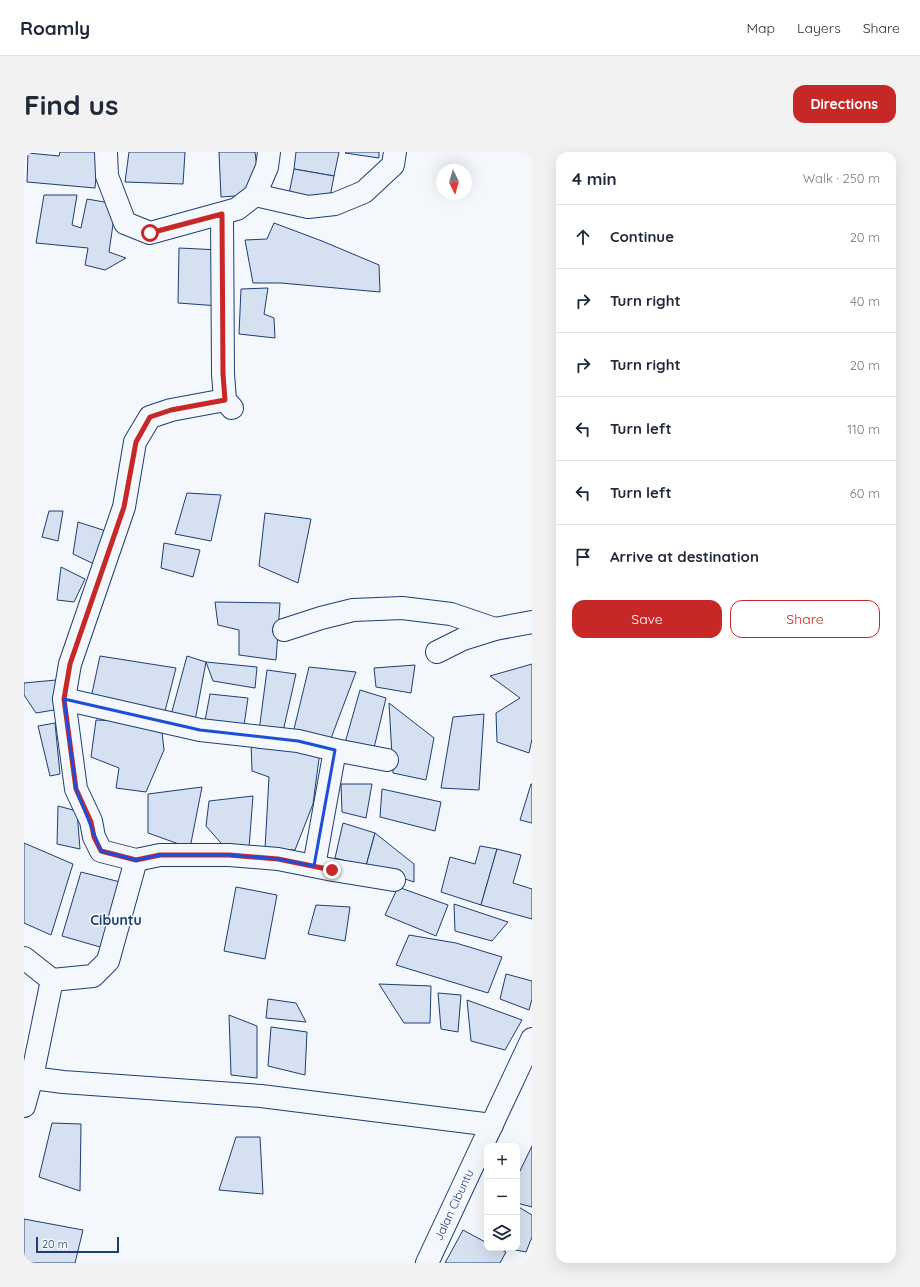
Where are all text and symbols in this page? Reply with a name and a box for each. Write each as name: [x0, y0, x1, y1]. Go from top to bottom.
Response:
text: Roamly: [20, 16, 90, 40]
text: Map: [746, 19, 775, 37]
text: Layers: [797, 19, 841, 37]
text: Share: [863, 19, 900, 37]
button: Directions: [793, 85, 896, 123]
text: Find us: [24, 87, 118, 122]
north arrow: [436, 164, 472, 200]
text: 4 min: [572, 168, 617, 189]
text: Walk · 250 m: [803, 170, 880, 186]
route start: [141, 224, 159, 242]
icon: ahead: [572, 226, 594, 248]
text: Continue: [610, 227, 674, 246]
text: 20 m: [850, 229, 880, 245]
icon: right: [572, 290, 594, 312]
text: Turn right: [610, 291, 681, 310]
text: 40 m: [850, 293, 880, 309]
icon: right: [572, 354, 594, 376]
text: Turn right: [610, 355, 681, 374]
text: 20 m: [850, 357, 880, 373]
icon: left: [572, 418, 594, 440]
text: Turn left: [610, 419, 672, 438]
text: 110 m: [847, 421, 880, 437]
icon: left: [572, 482, 594, 504]
text: Turn left: [610, 483, 672, 502]
text: 60 m: [850, 485, 880, 501]
icon: arrive: [572, 546, 594, 568]
text: Arrive at destination: [610, 547, 759, 566]
button: Save: [572, 600, 722, 638]
button: Share: [730, 600, 880, 638]
route end: [323, 861, 341, 879]
district label: Cibuntu: [90, 911, 142, 929]
map controls: [484, 1143, 520, 1251]
button: +: [484, 1143, 520, 1179]
street label: Jalan Cibuntu: [431, 1167, 477, 1243]
button: −: [484, 1179, 520, 1215]
button: layers: [484, 1215, 520, 1251]
scale bar: [36, 1235, 119, 1254]
text: 20 m: [42, 1237, 68, 1251]

